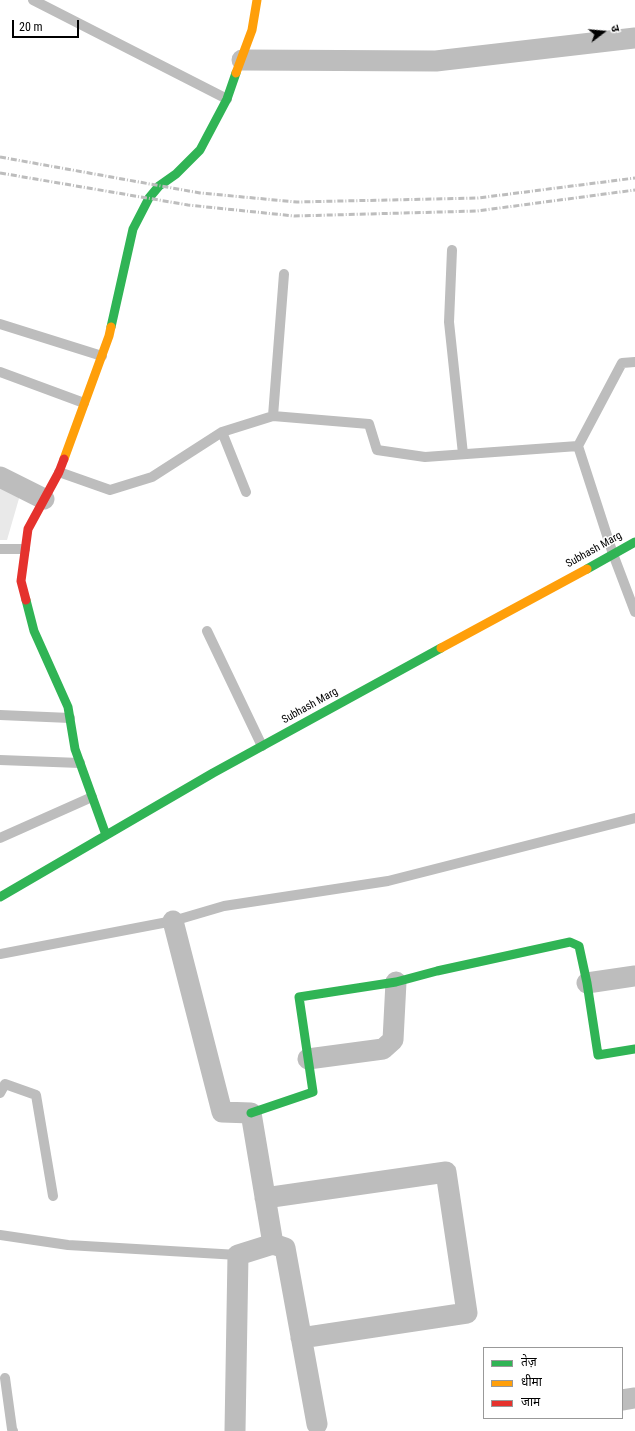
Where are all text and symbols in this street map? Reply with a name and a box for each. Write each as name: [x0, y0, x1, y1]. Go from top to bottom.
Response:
scale bar: [14, 12, 81, 38]
north arrow: [583, 12, 623, 52]
text: 20 m: [19, 20, 43, 34]
text: उ: [608, 24, 622, 33]
street label: Subhash Marg: [564, 529, 624, 571]
street label: Subhash Marg: [280, 685, 340, 727]
legend: [483, 1347, 623, 1419]
text: तेज़: [521, 1355, 537, 1369]
text: धीमा: [521, 1375, 542, 1389]
text: जाम: [521, 1395, 540, 1409]

